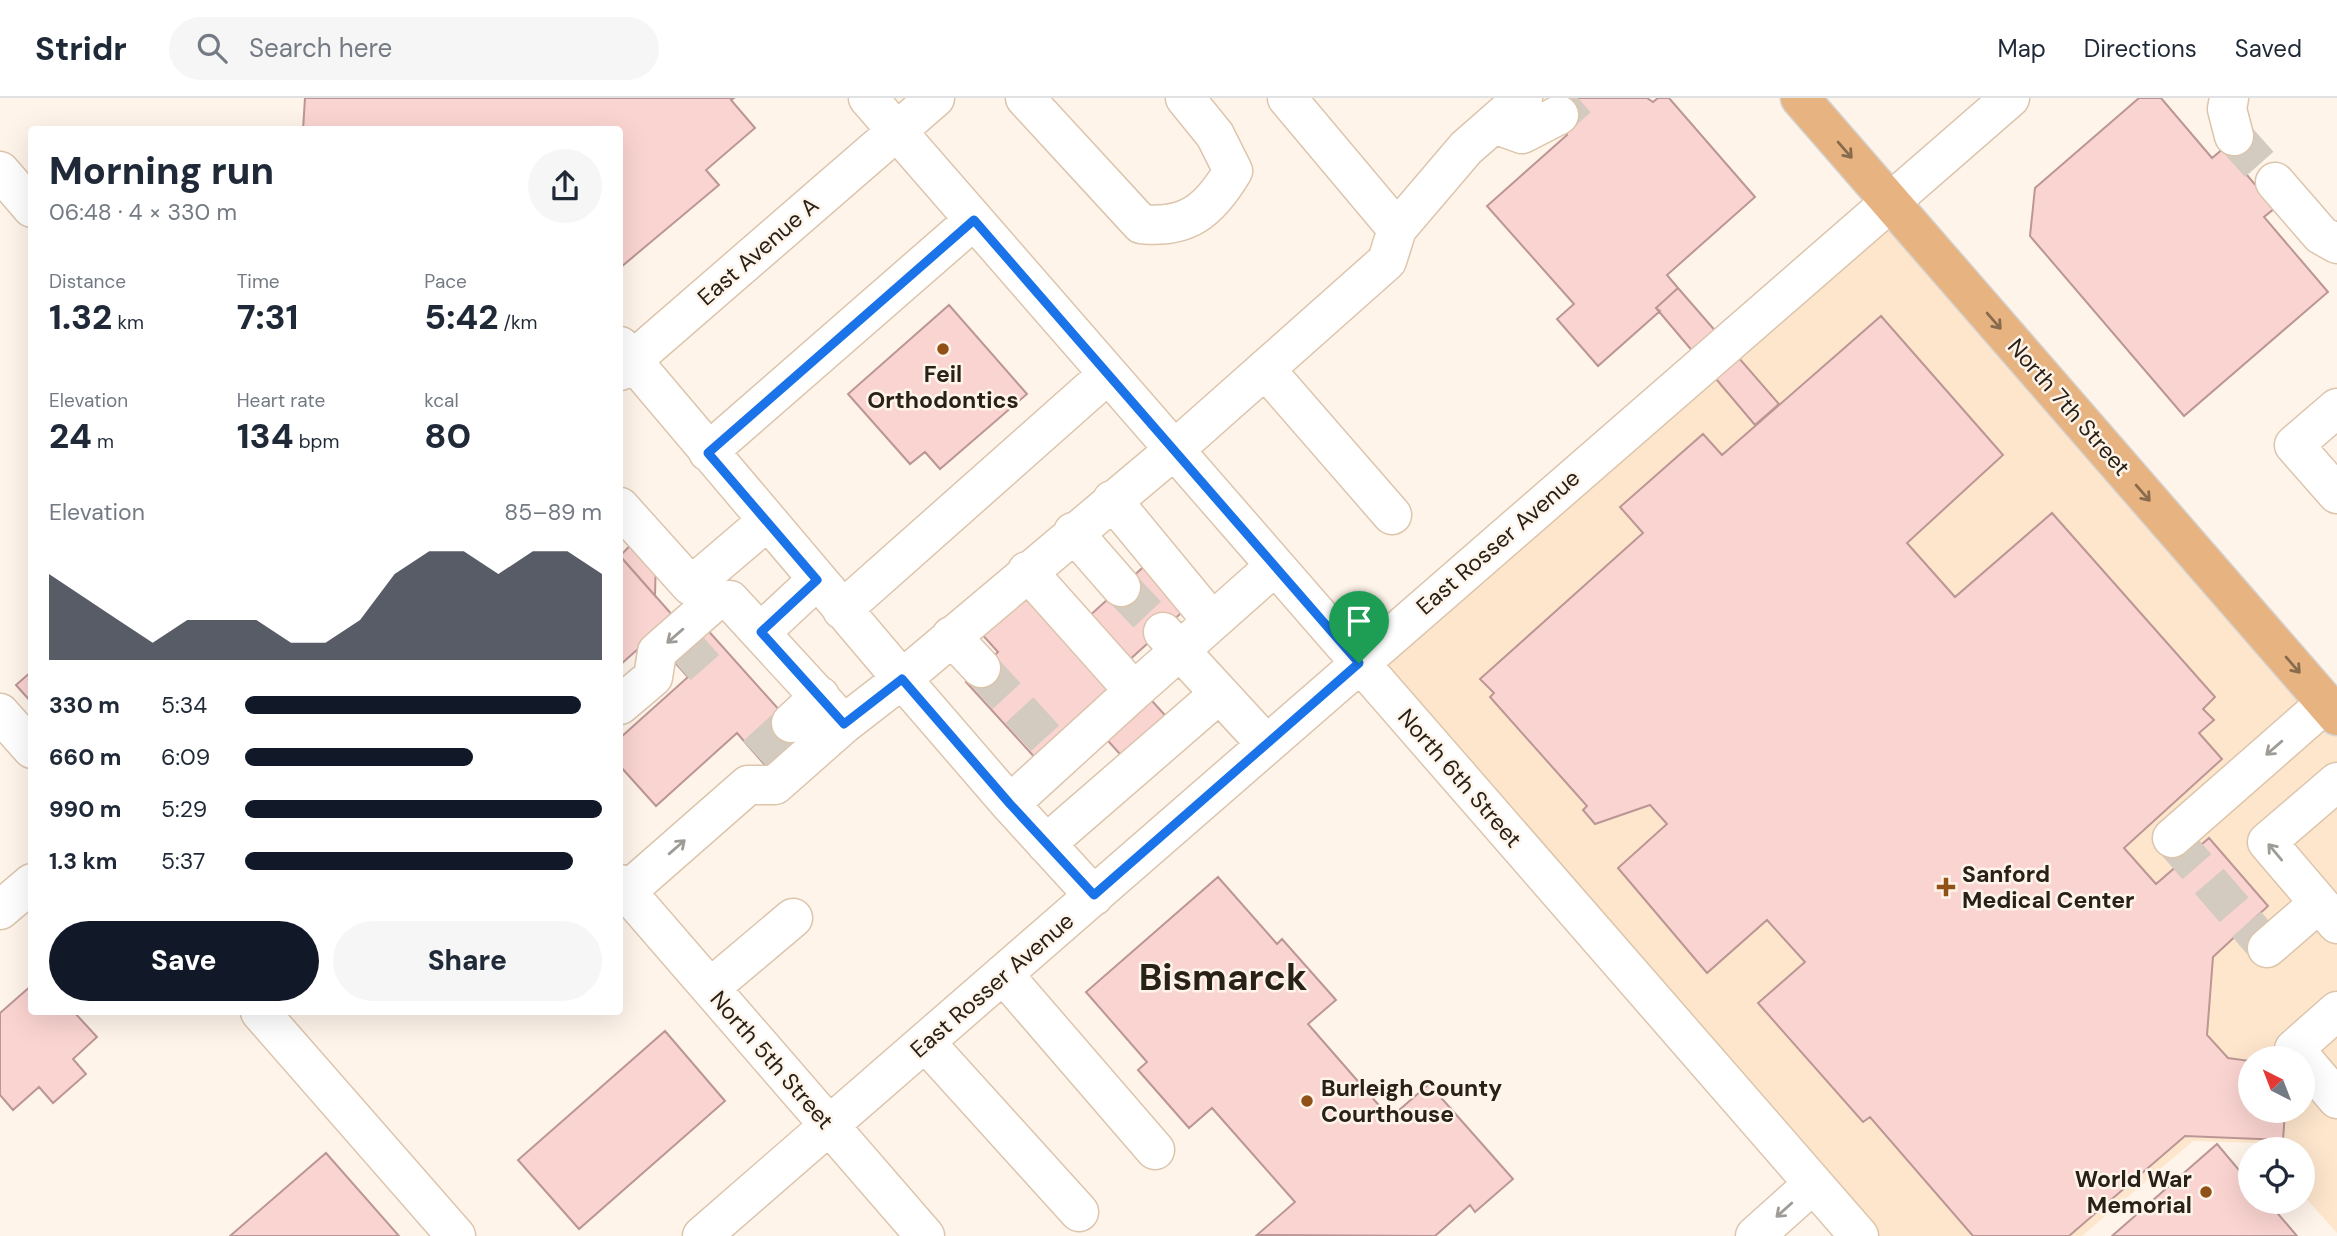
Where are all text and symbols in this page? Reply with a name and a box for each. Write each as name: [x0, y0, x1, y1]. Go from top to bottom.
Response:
search box: [169, 17, 659, 80]
text: Stridr: [35, 27, 127, 70]
icon: search: [193, 29, 231, 67]
text: Search here: [249, 31, 392, 65]
text: Map: [1998, 33, 2046, 64]
text: Directions: [2084, 33, 2197, 64]
text: Saved: [2235, 33, 2302, 64]
one-way arrow: [1837, 140, 1853, 158]
text: Morning run: [49, 146, 274, 196]
button: share: [528, 149, 602, 223]
street label: East Avenue A: [691, 190, 825, 312]
text: 06:48 · 4 × 330 m: [49, 197, 237, 227]
text: Distance: [49, 269, 126, 294]
text: Time: [237, 269, 280, 294]
text: Pace: [424, 269, 467, 294]
text: 1.32: [49, 294, 112, 340]
text: 7:31: [237, 294, 298, 340]
text: 5:42: [424, 294, 498, 340]
text: km: [112, 310, 144, 335]
text: /km: [498, 310, 537, 335]
one-way arrow: [1986, 312, 2002, 330]
street label: North 7th Street: [2001, 332, 2137, 482]
marker: Feil Orthodontics: [935, 341, 951, 357]
place label: Feil Orthodontics: [867, 359, 1019, 415]
text: Elevation: [49, 388, 128, 413]
text: Heart rate: [237, 388, 325, 413]
text: kcal: [424, 388, 459, 413]
text: 24: [49, 413, 92, 459]
text: 134: [237, 413, 294, 459]
text: 80: [424, 413, 471, 459]
text: m: [92, 429, 114, 454]
text: bpm: [294, 429, 339, 454]
street label: East Rosser Avenue: [1410, 463, 1586, 621]
one-way arrow: [2135, 484, 2151, 502]
text: Elevation: [49, 497, 145, 527]
text: 85–89 m: [504, 497, 602, 527]
pin: [1329, 591, 1389, 663]
icon: arrive: [1340, 602, 1378, 640]
one-way arrow: [666, 628, 684, 644]
one-way arrow: [2285, 655, 2301, 673]
text: 330 m: [49, 690, 120, 720]
text: 5:34: [161, 690, 207, 720]
street label: North 6th Street: [1391, 702, 1529, 854]
one-way arrow: [2266, 740, 2284, 756]
text: 660 m: [49, 742, 121, 772]
text: 6:09: [161, 742, 210, 772]
text: 990 m: [49, 794, 121, 824]
text: 5:29: [161, 794, 207, 824]
one-way arrow: [668, 838, 685, 855]
one-way arrow: [2267, 843, 2283, 861]
text: 1.3 km: [49, 846, 117, 876]
text: 5:37: [161, 846, 205, 876]
place label: Sanford Medical Center: [1962, 859, 2135, 915]
marker: Sanford Medical Center: [1936, 877, 1956, 897]
street label: East Rosser Avenue: [904, 906, 1080, 1064]
button: Save: [49, 921, 319, 1001]
button: Share: [333, 921, 602, 1001]
district label: Bismarck: [1139, 953, 1307, 1001]
street label: North 5th Street: [704, 985, 840, 1135]
north arrow: [2238, 1046, 2315, 1124]
map controls: [2238, 1046, 2315, 1214]
place label: Burleigh County Courthouse: [1321, 1073, 1502, 1129]
marker: Burleigh County Courthouse: [1299, 1093, 1315, 1109]
button: locate: [2238, 1137, 2315, 1214]
place label: World War Memorial: [2075, 1164, 2192, 1220]
marker: World War Memorial: [2198, 1184, 2214, 1200]
one-way arrow: [1775, 1202, 1793, 1218]

